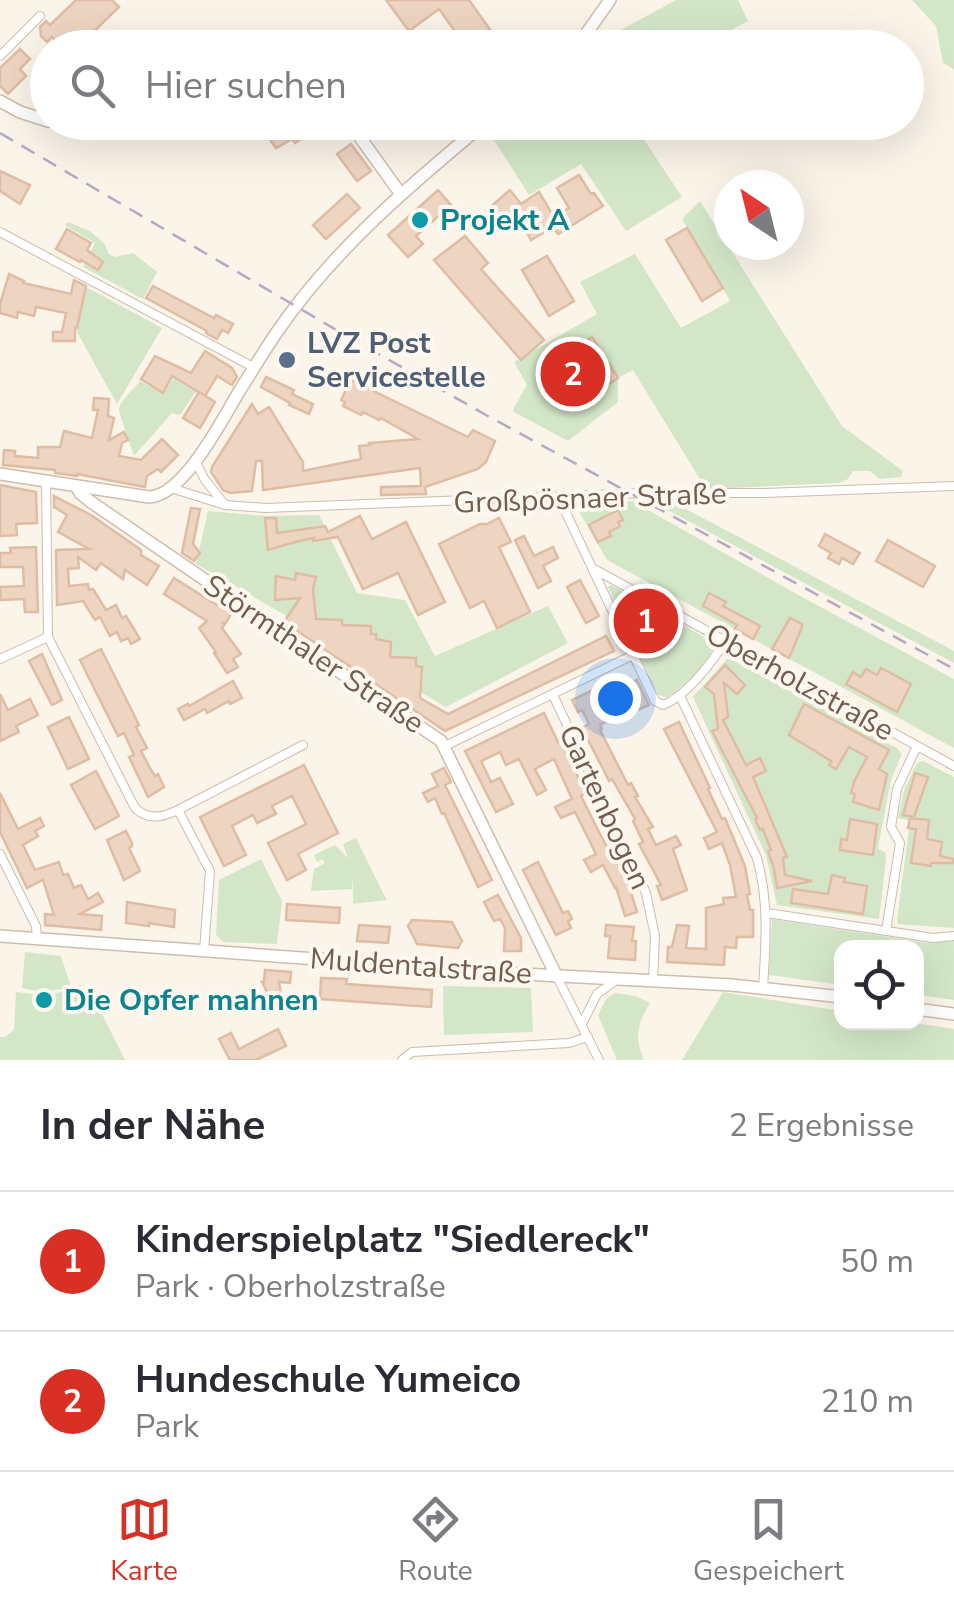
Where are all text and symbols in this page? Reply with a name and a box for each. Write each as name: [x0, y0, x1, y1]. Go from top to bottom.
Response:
search box: [30, 30, 924, 140]
icon: search: [65, 58, 120, 113]
text: Hier suchen: [145, 60, 347, 111]
north arrow: [714, 170, 804, 260]
place label: Projekt A: [440, 200, 570, 241]
marker: Projekt A: [409, 209, 431, 231]
place label: LVZ Post Servicestelle: [307, 323, 486, 398]
pin: 2: [540, 336, 606, 412]
marker: LVZ Post Servicestelle: [276, 349, 298, 371]
street label: Großpösnaer Straße: [453, 473, 727, 524]
street label: Störmthaler Straße: [195, 565, 432, 744]
pin: 1: [614, 584, 678, 658]
street label: Oberholzstraße: [698, 614, 901, 751]
your location: [590, 673, 641, 724]
street label: Gartenbogen: [548, 718, 661, 896]
street label: Muldentalstraße: [309, 938, 533, 995]
map controls: [834, 940, 924, 1030]
button: locate: [834, 940, 924, 1030]
place label: Die Opfer mahnen: [64, 980, 319, 1021]
marker: Die Opfer mahnen: [33, 989, 55, 1011]
text: In der Nähe: [40, 1097, 265, 1154]
text: 2 Ergebnisse: [729, 1104, 914, 1147]
text: Kinderspielplatz "Siedlereck": [135, 1214, 650, 1265]
text: 1: [63, 1240, 82, 1283]
text: 50 m: [840, 1240, 914, 1283]
text: Park · Oberholzstraße: [135, 1265, 446, 1308]
text: Hundeschule Yumeico: [135, 1354, 521, 1405]
text: 2: [63, 1380, 82, 1423]
text: 210 m: [821, 1380, 914, 1423]
text: Park: [135, 1405, 199, 1448]
tab: Karte: [110, 1492, 178, 1590]
tab: Route: [398, 1492, 473, 1590]
tab: Gespeichert: [693, 1492, 844, 1590]

